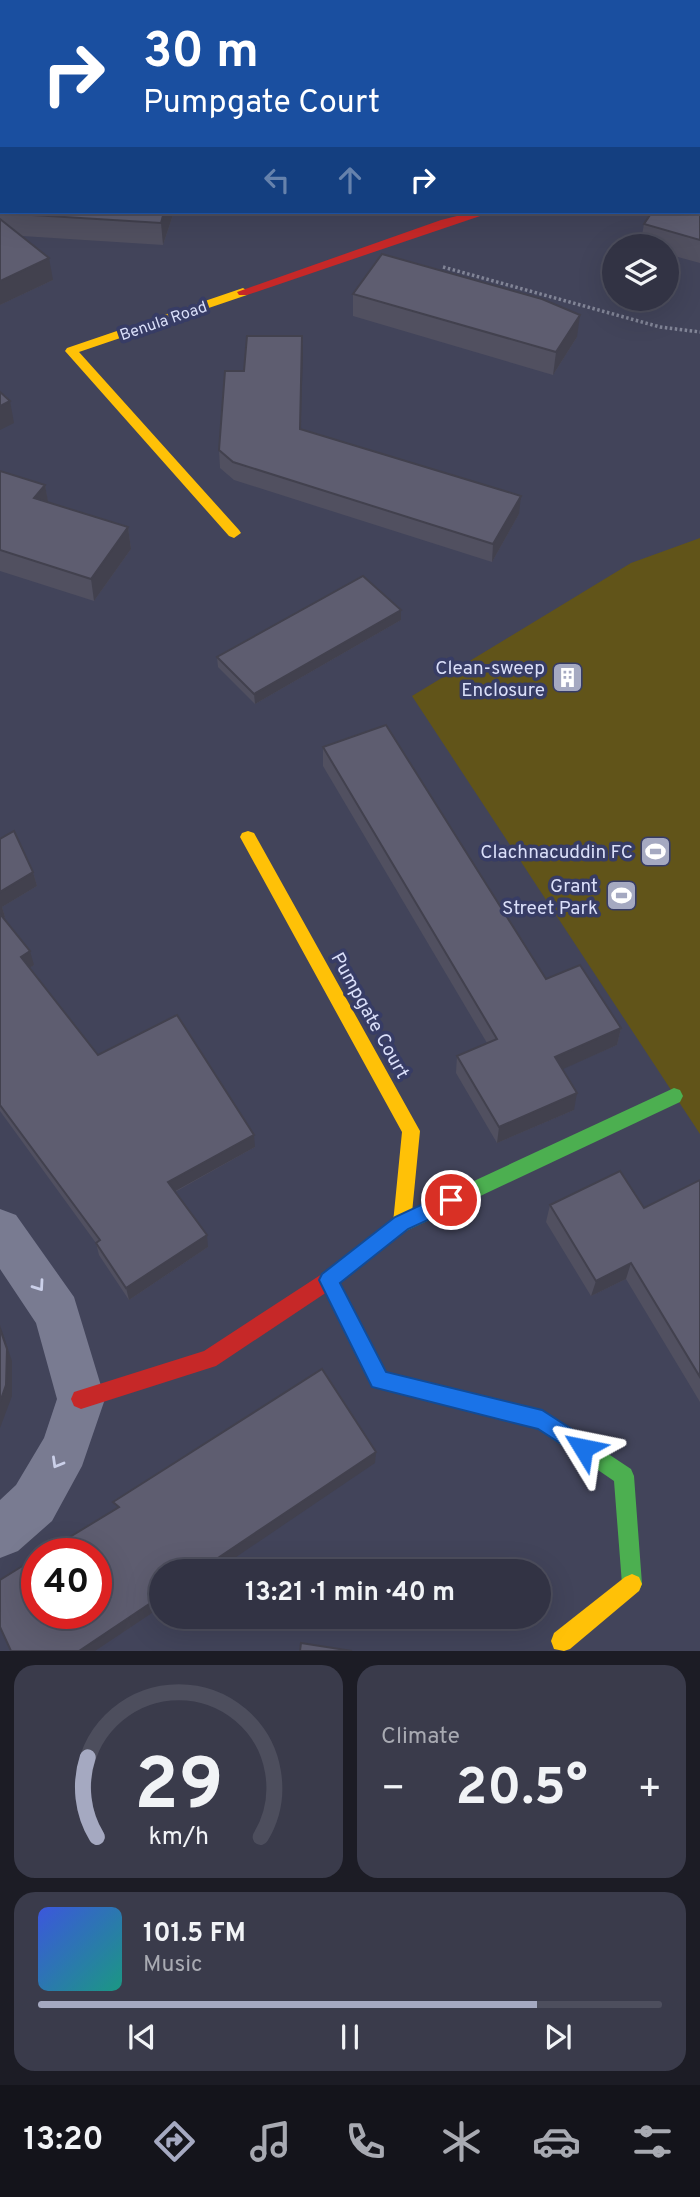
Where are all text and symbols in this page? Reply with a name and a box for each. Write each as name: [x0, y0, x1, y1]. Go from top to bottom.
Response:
text: 30 m: [143, 23, 259, 85]
icon: right: [28, 28, 119, 119]
text: Pumpgate Court: [143, 84, 380, 124]
icon: left: [258, 161, 296, 199]
icon: ahead: [331, 161, 369, 199]
icon: right: [404, 161, 442, 199]
map controls: [602, 234, 679, 311]
button: layers: [602, 234, 679, 311]
street label: Benula Road: [117, 298, 210, 346]
place label: Clean-sweep Enclosure: [435, 657, 545, 703]
building icon: Clean-sweep Enclosure: [551, 661, 585, 695]
sports icon: Clachnacuddin FC: [639, 834, 673, 868]
place label: Clachnacuddin FC: [480, 841, 633, 865]
place label: Grant Street Park: [502, 875, 598, 921]
sports icon: Grant Street Park: [604, 879, 638, 913]
street label: Pumpgate Court: [325, 949, 414, 1083]
pin: [421, 1170, 481, 1230]
icon: arrive: [432, 1181, 470, 1219]
one-way arrow: [31, 1278, 43, 1291]
position arrow: [546, 1411, 620, 1485]
one-way arrow: [52, 1455, 65, 1468]
speed limit sign: 40: [21, 1538, 112, 1629]
text: 13:21 · 1 min · 40 m: [245, 1577, 455, 1610]
text: Climate: [381, 1723, 460, 1752]
text: 29: [134, 1744, 223, 1836]
text: 20.5°: [455, 1757, 588, 1823]
text: −: [381, 1766, 406, 1815]
text: +: [637, 1766, 662, 1815]
text: km/h: [148, 1822, 209, 1854]
text: 101.5 FM: [143, 1918, 246, 1951]
text: Music: [143, 1951, 203, 1980]
icon: previous: [123, 2018, 161, 2056]
icon: pause: [331, 2018, 369, 2056]
icon: next: [539, 2018, 577, 2056]
icon: directions: [150, 2117, 199, 2166]
icon: music: [246, 2117, 295, 2166]
icon: phone: [341, 2117, 390, 2166]
icon: climate: [437, 2117, 486, 2166]
icon: car: [532, 2117, 581, 2166]
icon: filters: [628, 2117, 677, 2166]
text: 13:20: [23, 2121, 104, 2161]

